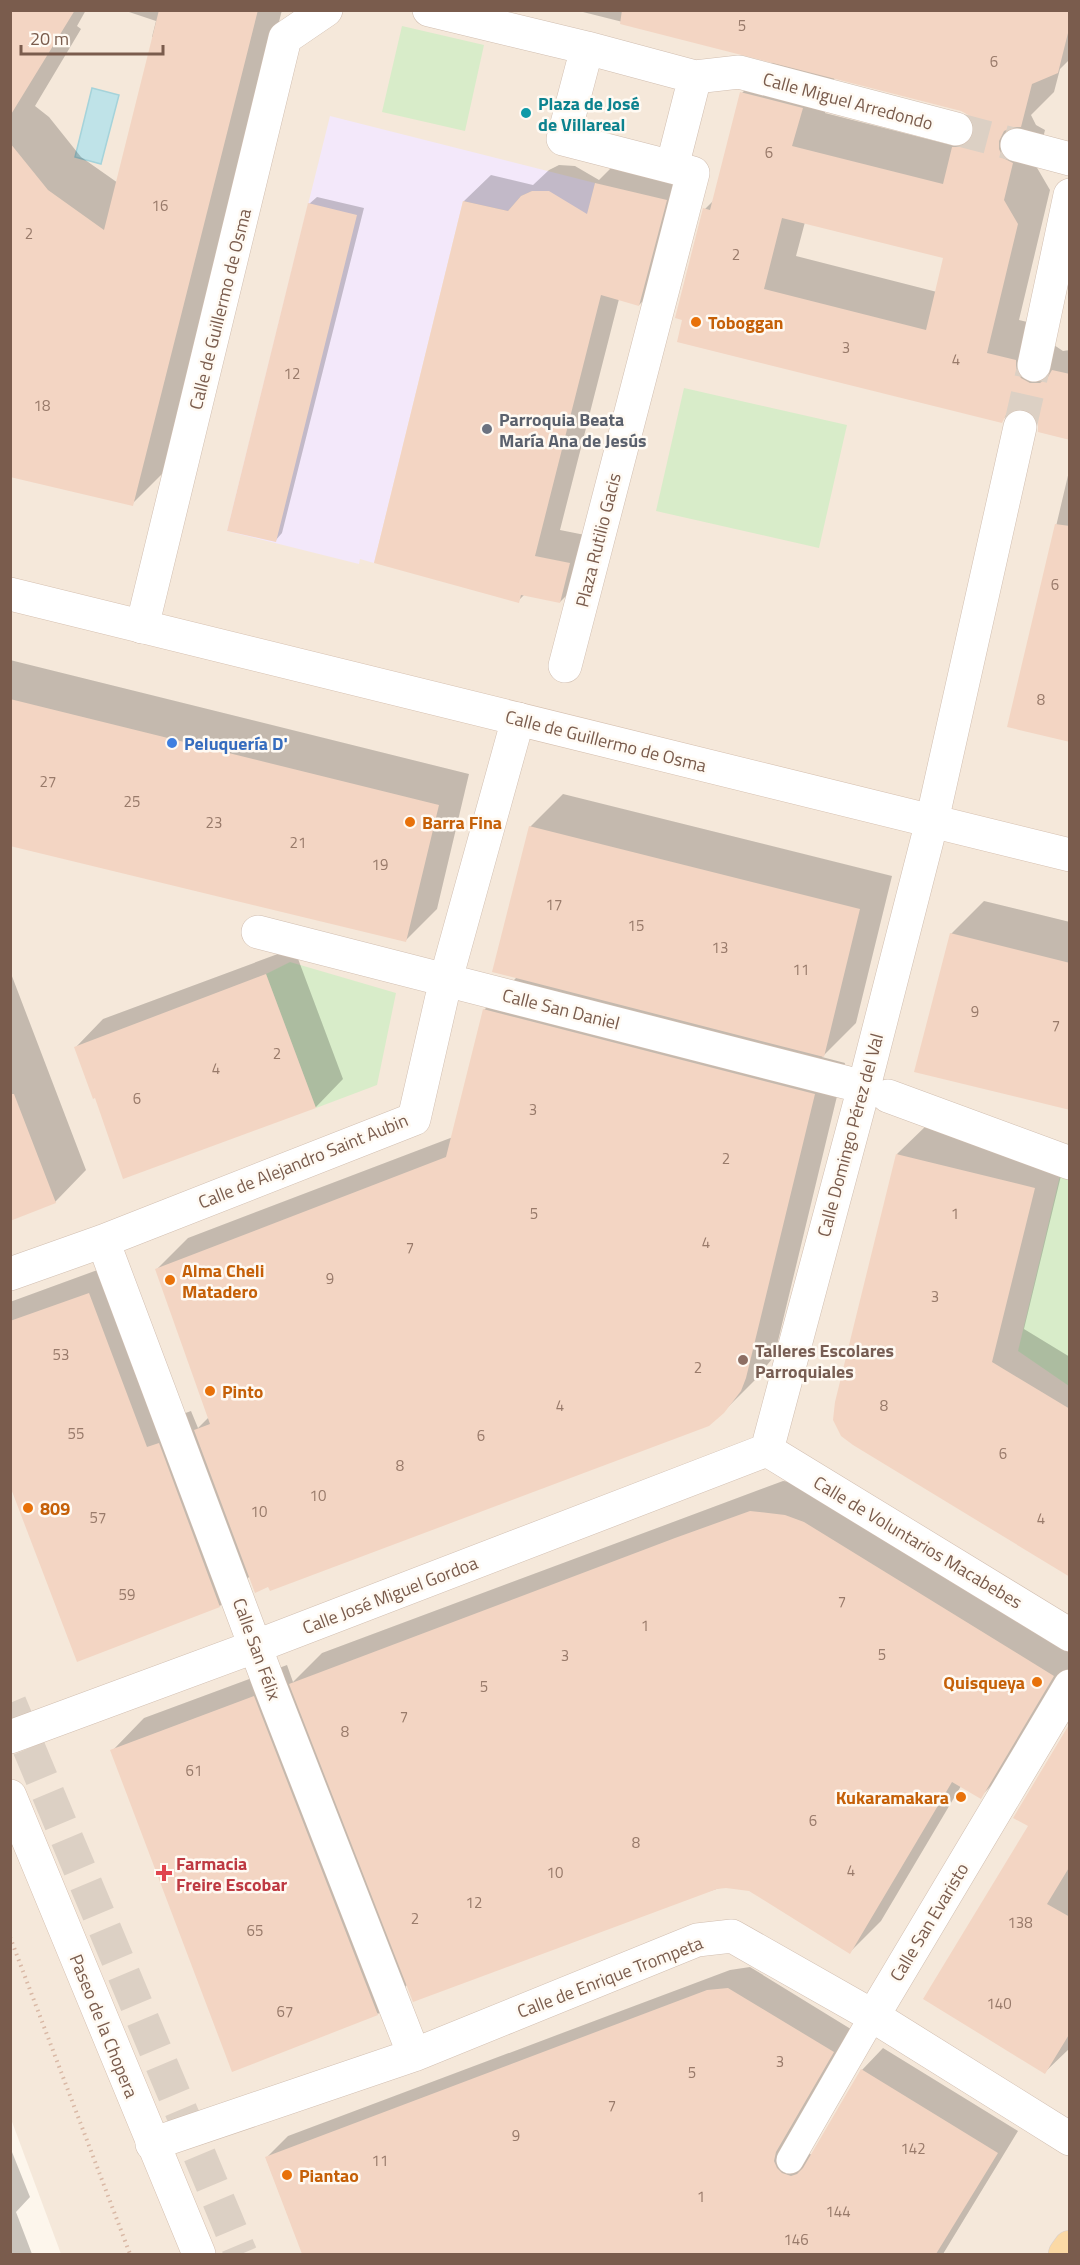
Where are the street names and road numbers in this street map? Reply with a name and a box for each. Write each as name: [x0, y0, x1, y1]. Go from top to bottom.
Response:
street label: Calle Miguel Arredondo: [760, 65, 936, 137]
street label: Calle de Guillermo de Osma: [182, 206, 258, 412]
street label: Plaza Rutilio Gacis: [568, 470, 628, 610]
street label: Calle de Guillermo de Osma: [503, 703, 709, 779]
street label: Calle San Daniel: [499, 981, 623, 1037]
street label: Calle Domingo Pérez del Val: [810, 1030, 890, 1240]
street label: Calle de Alejandro Saint Aubin: [194, 1106, 412, 1216]
street label: Calle de Voluntarios Macabebes: [808, 1469, 1028, 1615]
street label: Calle José Miguel Gordoa: [298, 1549, 482, 1641]
street label: Calle San Félix: [226, 1594, 288, 1704]
street label: Calle San Evaristo: [883, 1858, 975, 1986]
street label: Calle de Enrique Trompeta: [513, 1929, 707, 2025]
street label: Paseo de la Chopera: [63, 1950, 145, 2102]

